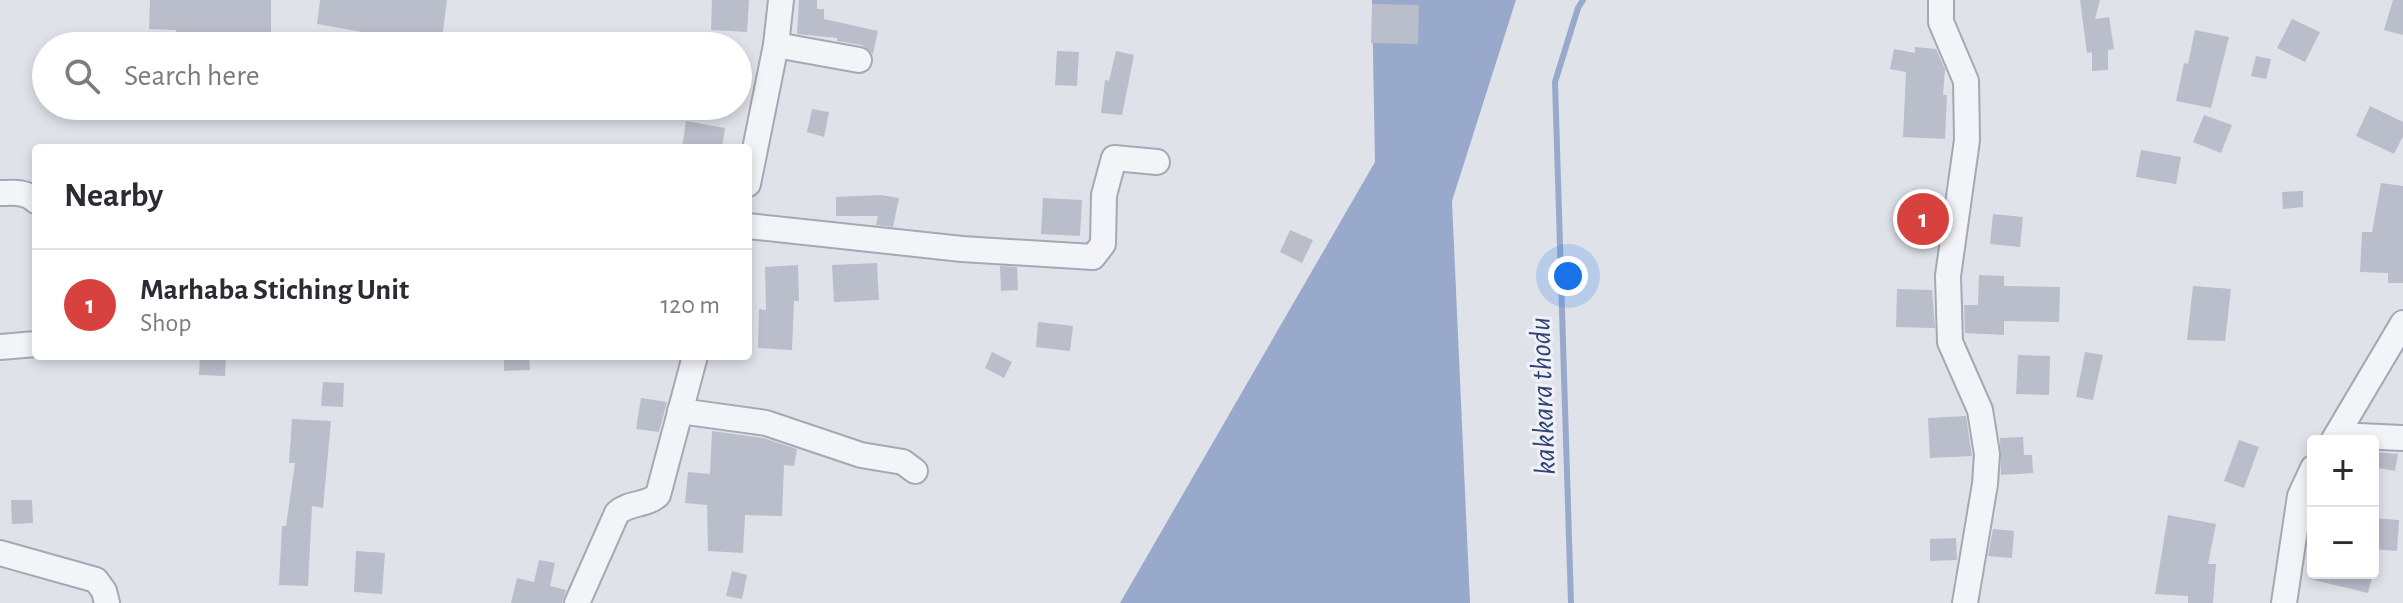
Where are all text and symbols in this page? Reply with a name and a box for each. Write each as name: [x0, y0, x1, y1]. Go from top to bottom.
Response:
search box: [32, 32, 752, 120]
icon: search: [60, 54, 104, 98]
text: Search here: [124, 61, 260, 91]
text: Nearby: [64, 179, 163, 213]
pin: 1: [1897, 189, 1949, 249]
your location: [1548, 256, 1588, 296]
text: Marhaba Stiching Unit: [140, 275, 409, 305]
text: 1: [85, 292, 95, 318]
text: 120 m: [660, 292, 720, 318]
text: Shop: [140, 310, 192, 336]
water label: kakkara thodu: [1525, 316, 1561, 476]
map controls: [2307, 435, 2379, 579]
button: +: [2307, 435, 2379, 507]
button: −: [2307, 507, 2379, 579]

